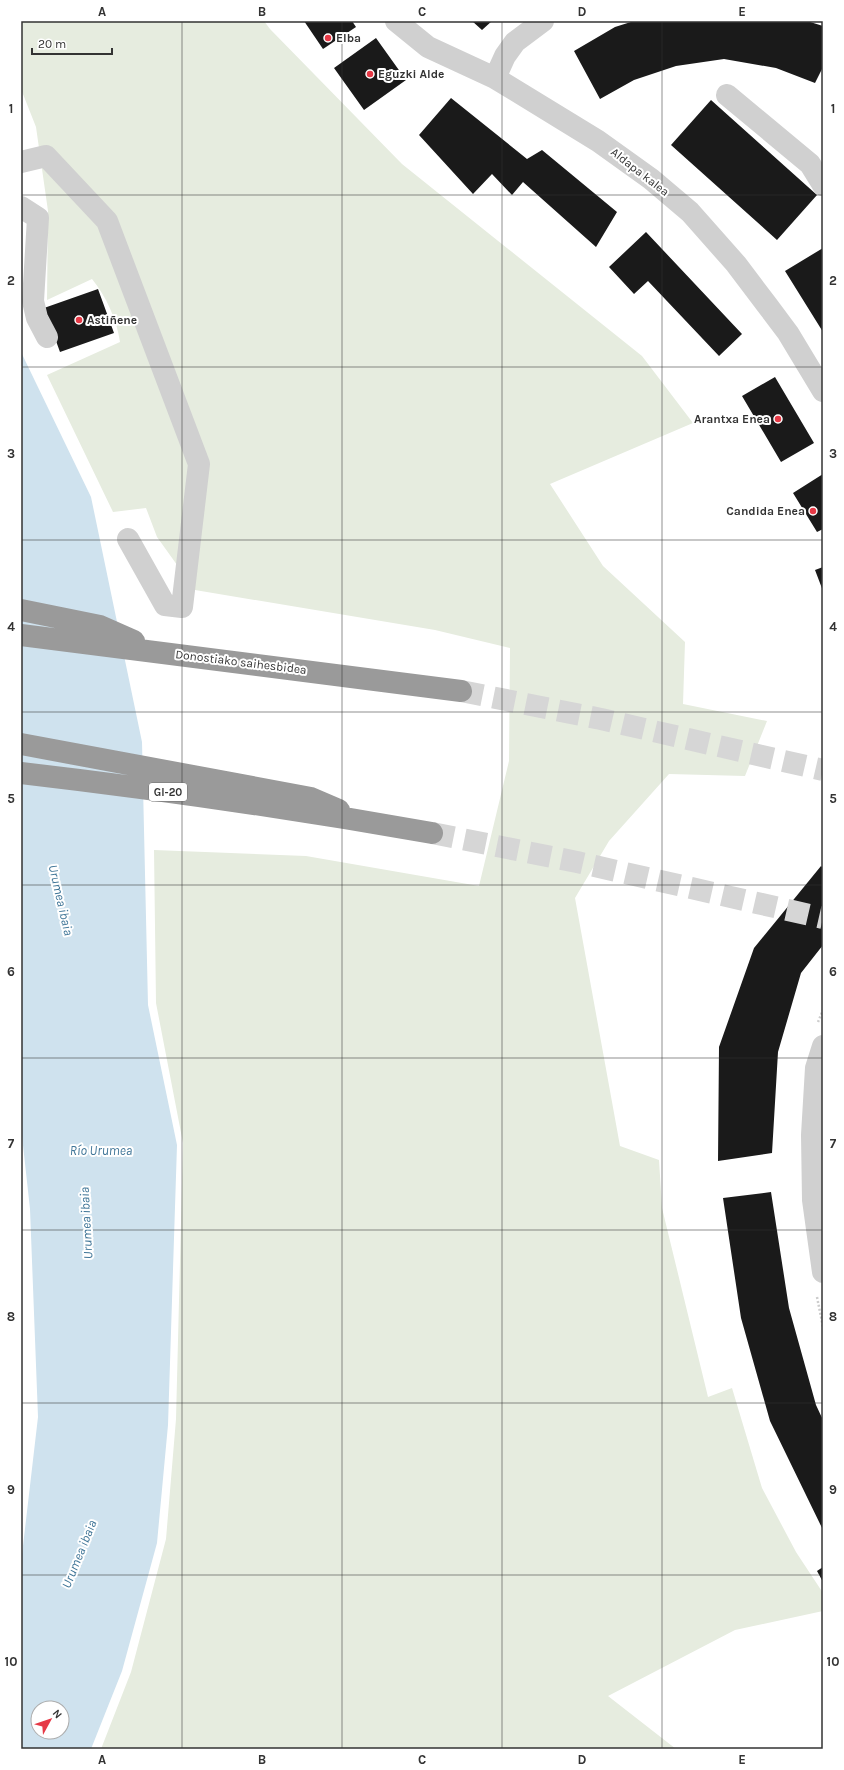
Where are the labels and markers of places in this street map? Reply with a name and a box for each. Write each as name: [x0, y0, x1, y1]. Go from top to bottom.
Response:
place label: Elba: [336, 31, 361, 45]
marker: Elba: [323, 33, 333, 43]
place label: Eguzki Alde: [378, 67, 444, 81]
marker: Eguzki Alde: [365, 69, 375, 79]
place label: Astiñene: [87, 313, 137, 327]
marker: Astiñene: [74, 315, 84, 325]
place label: Arantxa Enea: [694, 412, 770, 426]
marker: Arantxa Enea: [773, 414, 783, 424]
place label: Candida Enea: [726, 504, 805, 518]
marker: Candida Enea: [808, 506, 818, 516]

